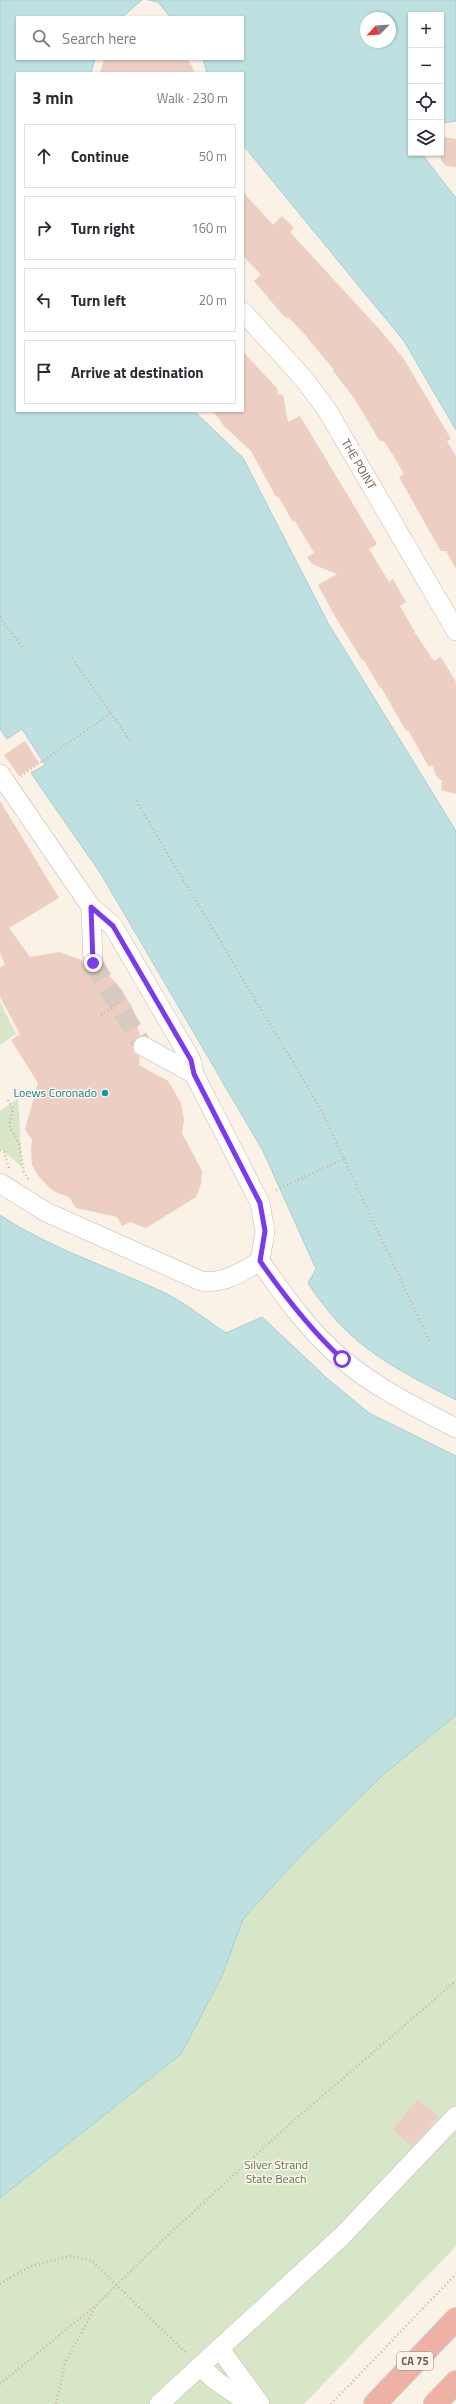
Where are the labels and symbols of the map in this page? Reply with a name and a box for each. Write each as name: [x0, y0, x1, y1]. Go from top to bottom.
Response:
north arrow: [360, 12, 396, 48]
street label: THE POINT: [337, 435, 382, 494]
route end: [84, 954, 102, 972]
place label: Loews Coronado: [13, 1083, 97, 1102]
marker: Loews Coronado: [100, 1088, 110, 1098]
route start: [333, 1350, 351, 1368]
park label: Silver Strand State Beach: [244, 2155, 308, 2188]
road number: CA 75: [397, 2352, 433, 2370]

